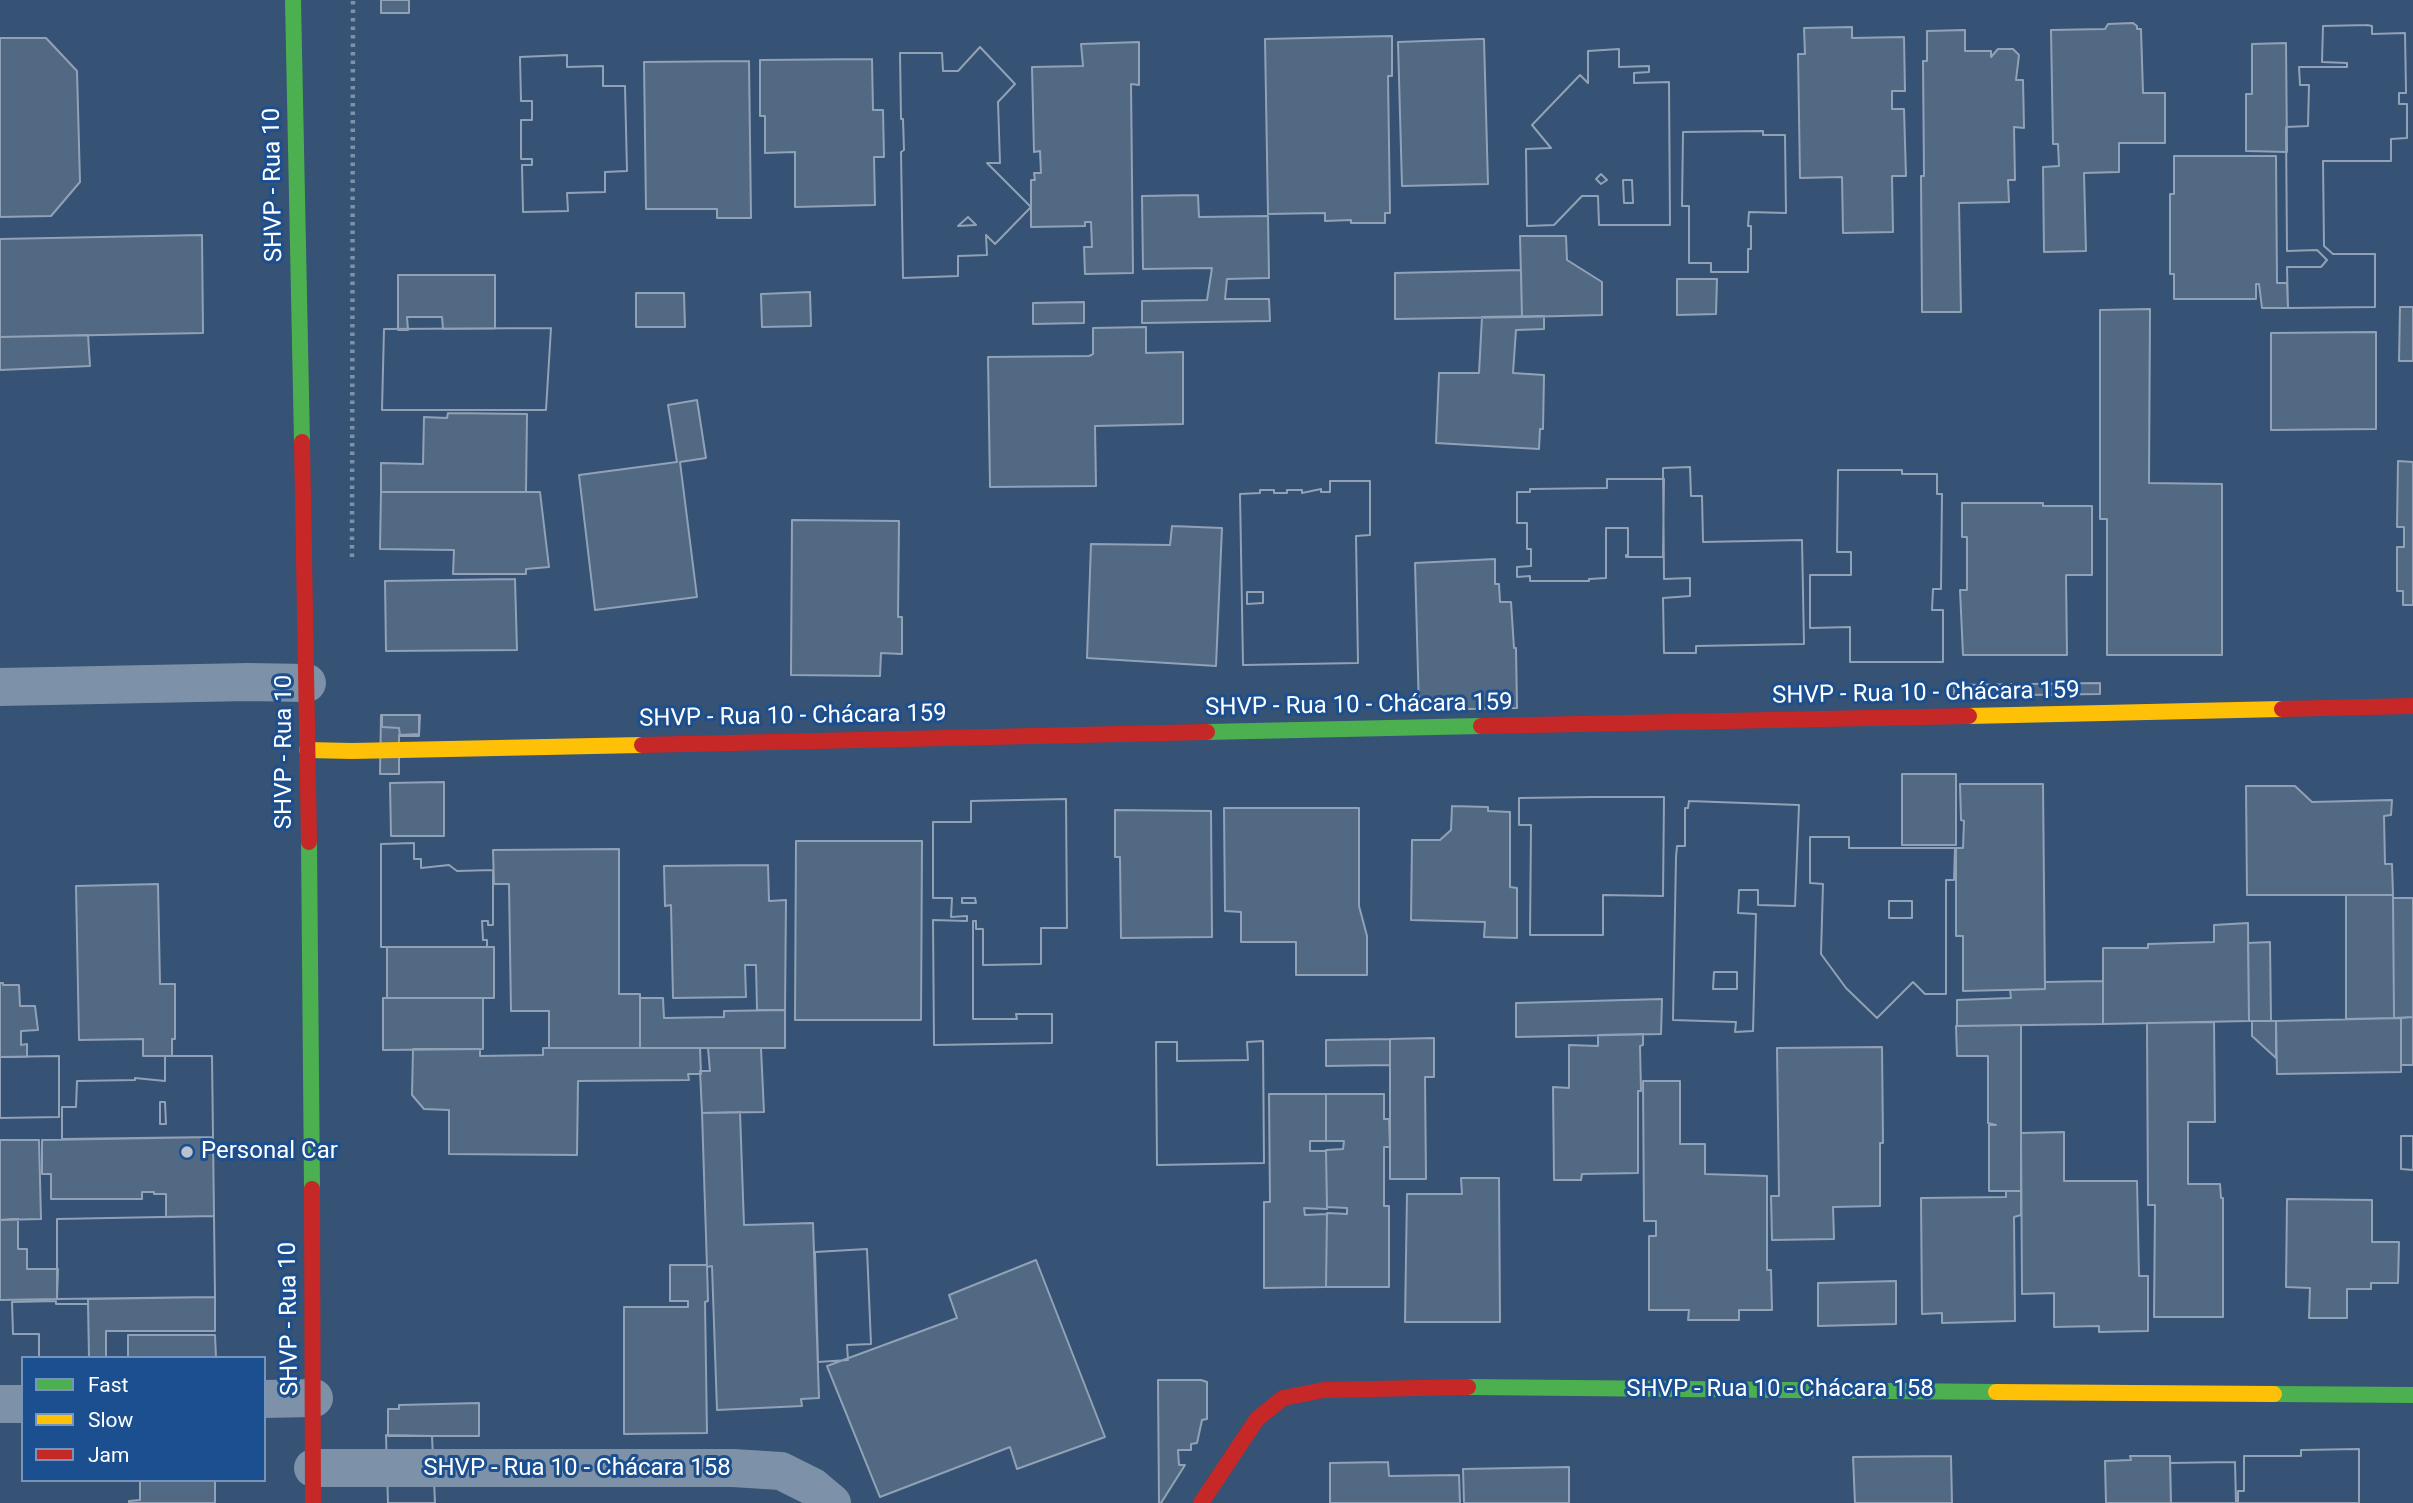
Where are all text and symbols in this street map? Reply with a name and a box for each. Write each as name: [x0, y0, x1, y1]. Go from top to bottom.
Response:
street label: SHVP - Rua 10: [258, 108, 290, 262]
street label: SHVP - Rua 10: [271, 675, 299, 829]
street label: SHVP - Rua 10 - Chácara 159: [1772, 677, 2080, 711]
street label: SHVP - Rua 10 - Chácara 159: [1205, 689, 1513, 723]
street label: SHVP - Rua 10 - Chácara 159: [639, 700, 947, 734]
place label: Personal Car: [201, 1138, 338, 1166]
marker: Personal Car: [179, 1144, 195, 1160]
street label: SHVP - Rua 10: [274, 1242, 306, 1396]
legend: [21, 1356, 266, 1482]
text: Fast: [88, 1373, 128, 1397]
street label: SHVP - Rua 10 - Chácara 158: [1626, 1376, 1934, 1404]
text: Slow: [88, 1408, 133, 1432]
text: Jam: [88, 1443, 129, 1467]
street label: SHVP - Rua 10 - Chácara 158: [423, 1455, 731, 1483]

